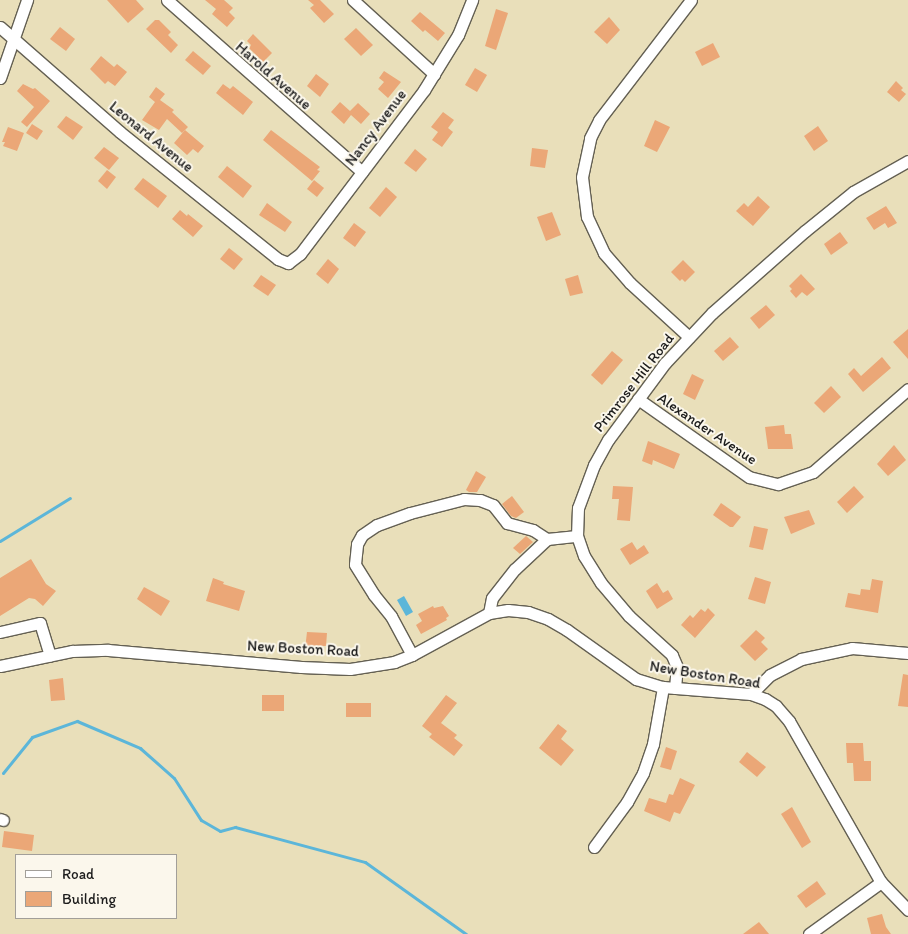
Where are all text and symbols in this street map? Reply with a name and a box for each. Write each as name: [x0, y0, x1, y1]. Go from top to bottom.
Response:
street label: Harold Avenue: [231, 38, 315, 114]
street label: Nancy Avenue: [342, 86, 410, 170]
street label: Leonard Avenue: [105, 98, 197, 176]
street label: Primrose Hill Road: [590, 330, 678, 436]
street label: Alexander Avenue: [654, 389, 760, 469]
street label: New Boston Road: [246, 637, 360, 661]
street label: New Boston Road: [648, 657, 762, 693]
legend: [15, 854, 178, 919]
text: Road: [62, 865, 94, 883]
text: Building: [62, 890, 116, 908]

